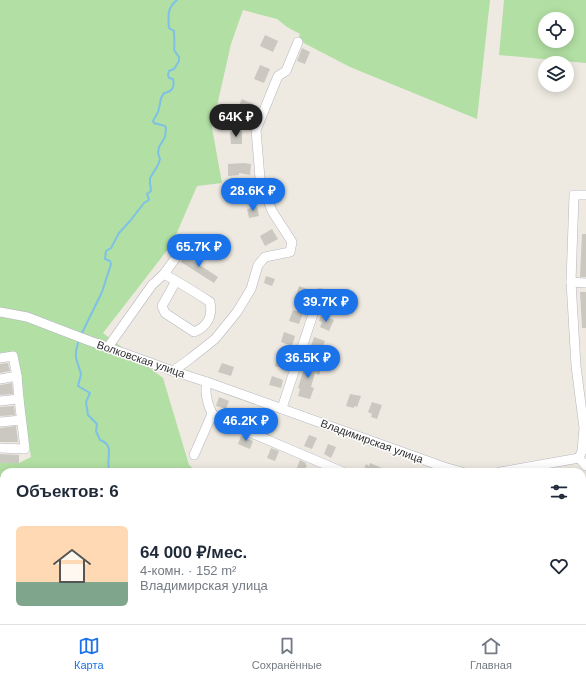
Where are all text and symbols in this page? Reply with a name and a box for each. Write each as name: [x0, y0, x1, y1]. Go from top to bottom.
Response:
map controls: [538, 12, 574, 92]
button: locate: [538, 12, 574, 48]
button: layers: [538, 56, 574, 92]
pin: 64K ₽: [208, 104, 264, 138]
text: 64K ₽: [218, 109, 254, 124]
pin: 28.6K ₽: [216, 178, 290, 212]
text: 28.6K ₽: [230, 183, 276, 198]
pin: 65.7K ₽: [162, 234, 236, 268]
text: 65.7K ₽: [176, 239, 222, 254]
pin: 39.7K ₽: [289, 289, 363, 323]
text: 39.7K ₽: [303, 294, 349, 309]
street label: Волковская улица: [95, 338, 187, 380]
pin: 36.5K ₽: [271, 345, 345, 379]
text: 36.5K ₽: [285, 350, 331, 365]
pin: 46.2K ₽: [209, 408, 283, 442]
text: 46.2K ₽: [223, 413, 269, 428]
street label: Владимирская улица: [319, 417, 426, 465]
icon: filters: [548, 481, 570, 503]
text: Объектов: 6: [16, 482, 119, 501]
icon: home: [48, 542, 96, 590]
text: 64 000 ₽/мес.: [140, 543, 247, 562]
icon: heart: [548, 555, 570, 577]
text: 4-комн. · 152 m²: [140, 563, 236, 578]
text: Владимирская улица: [140, 578, 268, 593]
tab: Карта: [74, 635, 104, 671]
tab: Сохранённые: [252, 635, 322, 671]
tab: Главная: [470, 635, 512, 671]

